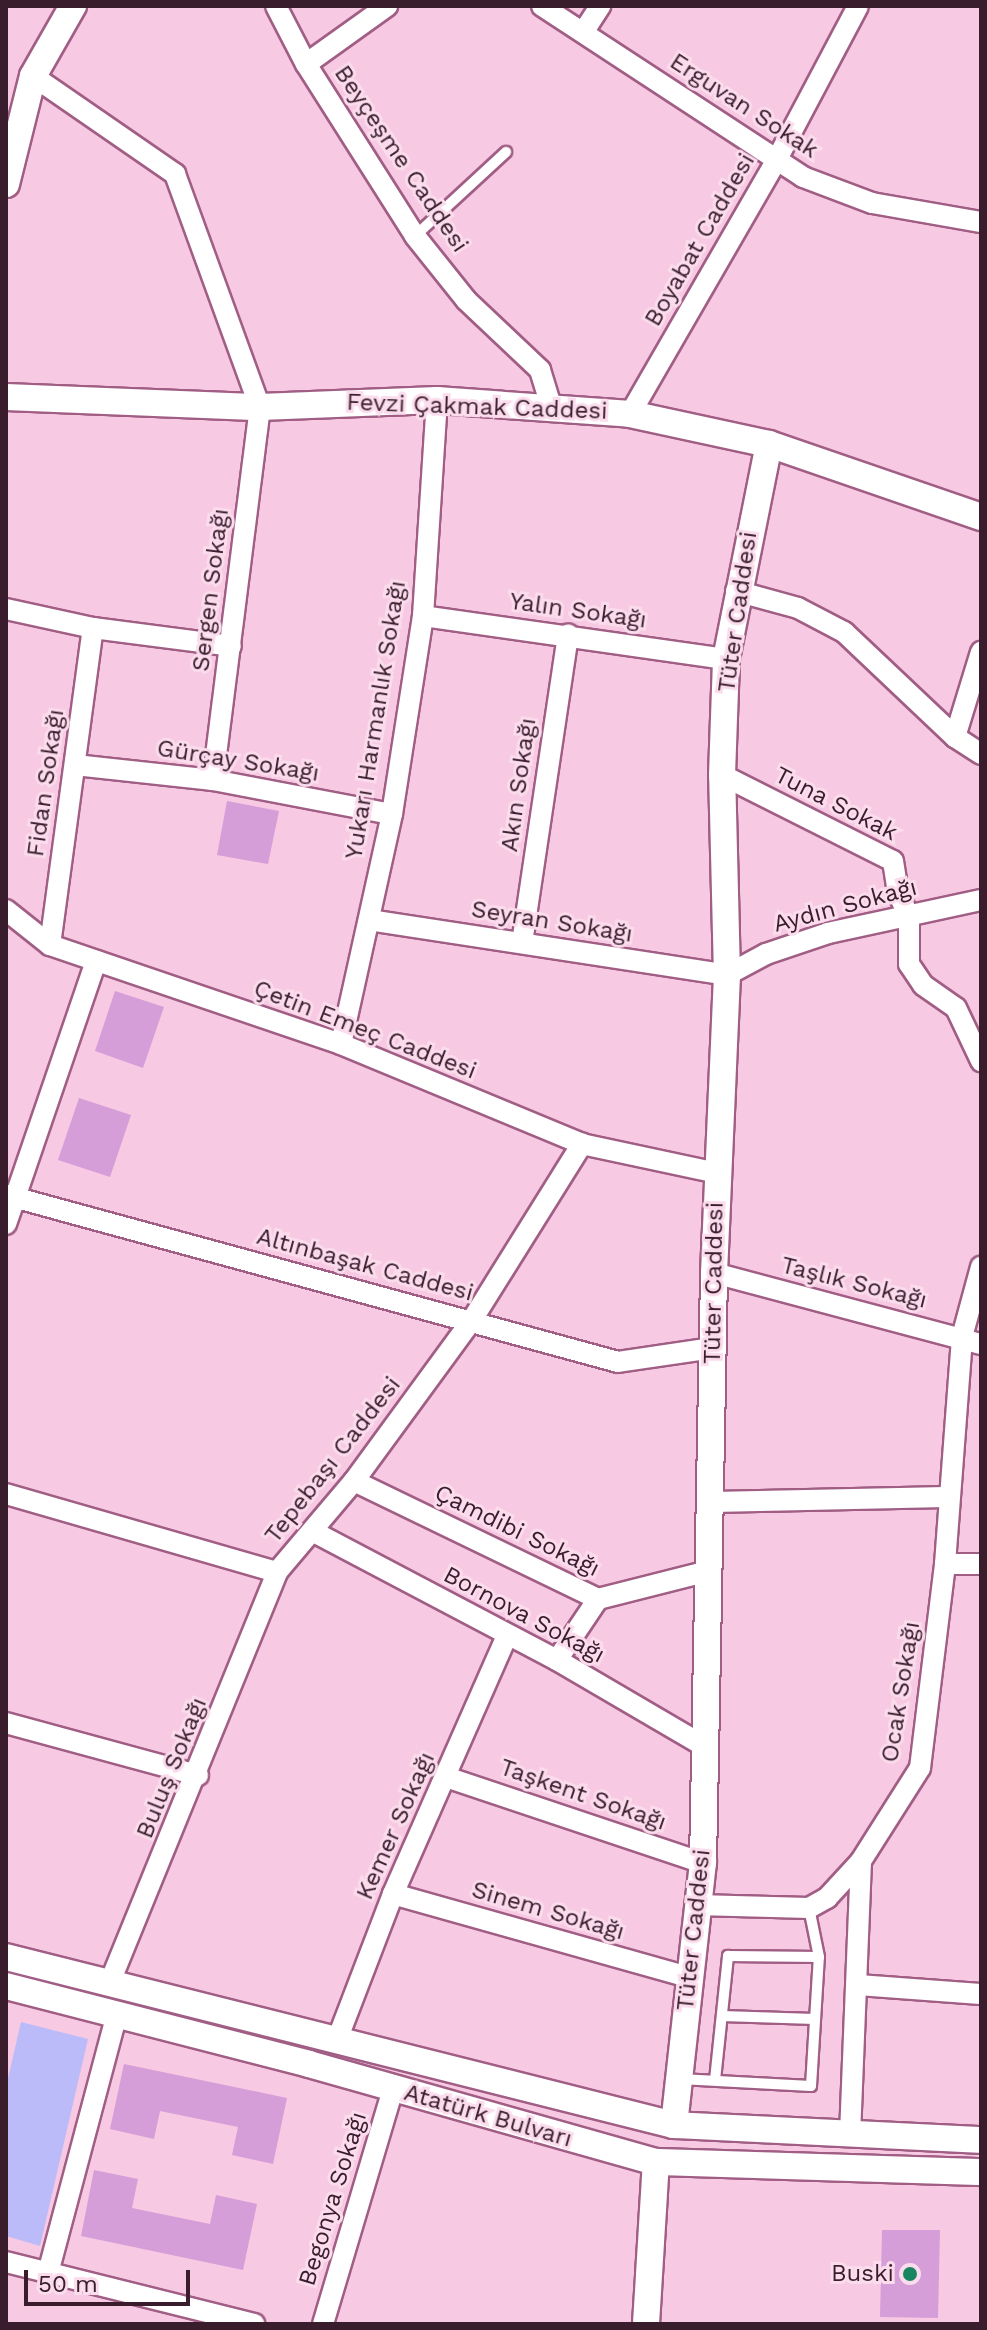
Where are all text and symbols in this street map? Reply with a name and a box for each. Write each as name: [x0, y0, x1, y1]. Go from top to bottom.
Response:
street label: Erguvan Sokak: [664, 47, 824, 165]
street label: Beyçeşme Caddesi: [328, 60, 474, 258]
street label: Boyabat Caddesi: [639, 148, 761, 332]
street label: Fevzi Çakmak Caddesi: [346, 388, 608, 426]
street label: Sergen Sokağı: [187, 507, 235, 673]
street label: Tüter Caddesi: [712, 529, 764, 695]
street label: Yukarı Harmanlık Sokağı: [340, 578, 412, 862]
street label: Yalın Sokağı: [508, 587, 648, 635]
street label: Fidan Sokağı: [21, 707, 71, 859]
street label: Akın Sokağı: [495, 716, 543, 854]
street label: Gürçay Sokağı: [155, 734, 321, 788]
street label: Tuna Sokak: [769, 761, 903, 847]
street label: Aydın Sokağı: [770, 873, 920, 939]
street label: Seyran Sokağı: [469, 895, 635, 949]
street label: Çetin Emeç Caddesi: [250, 974, 480, 1086]
street label: Tüter Caddesi: [698, 1201, 730, 1365]
street label: Altınbaşak Caddesi: [253, 1222, 477, 1308]
street label: Taşlık Sokağı: [778, 1251, 930, 1315]
street label: Tepebaşı Caddesi: [259, 1371, 407, 1549]
street label: Çamdibi Sokağı: [430, 1479, 604, 1583]
street label: Bornova Sokağı: [438, 1560, 610, 1670]
street label: Ocak Sokağı: [876, 1619, 926, 1765]
street label: Buluş Sokağı: [131, 1693, 213, 1843]
street label: Kemer Sokağı: [350, 1747, 442, 1905]
street label: Taşkent Sokağı: [496, 1753, 670, 1837]
street label: Tüter Caddesi: [671, 1848, 717, 2012]
street label: Sinem Sokağı: [468, 1875, 628, 1947]
street label: Atatürk Bulvarı: [400, 2078, 576, 2154]
street label: Begonya Sokağı: [293, 2108, 373, 2290]
scale bar: [28, 2254, 194, 2304]
place label: Buski: [831, 2260, 894, 2288]
marker: Buski: [901, 2265, 919, 2283]
text: 50 m: [38, 2270, 98, 2298]

